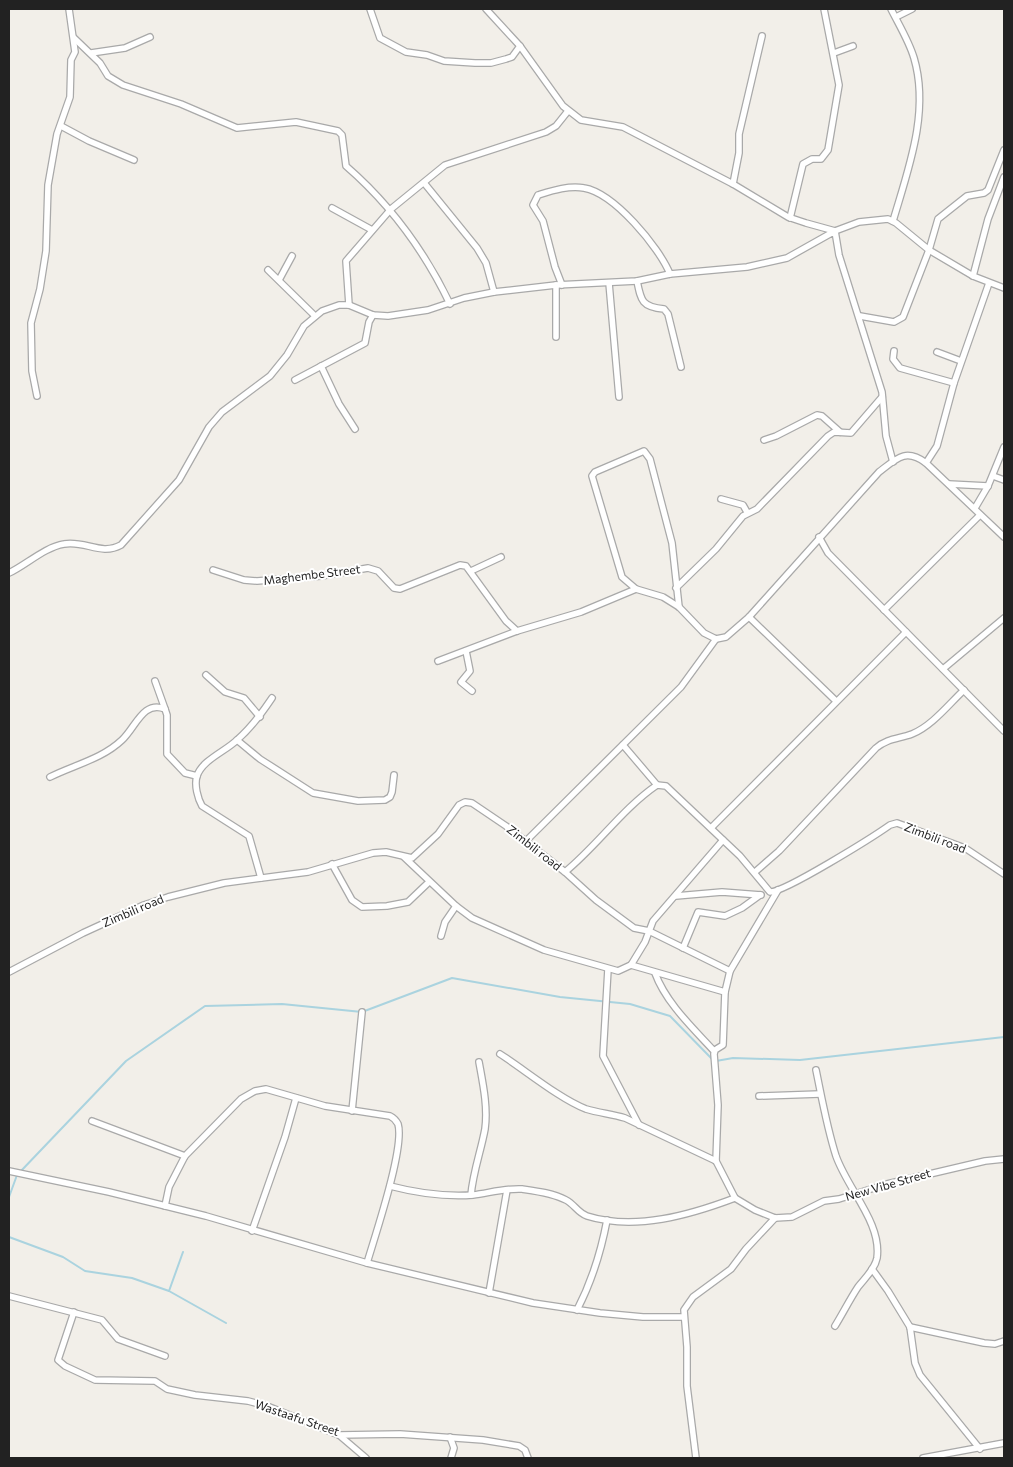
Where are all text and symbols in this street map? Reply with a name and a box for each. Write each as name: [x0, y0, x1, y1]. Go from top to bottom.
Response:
street label: Maghembe Street: [263, 561, 361, 587]
street label: Zimbili road: [902, 819, 968, 855]
street label: Zimbili road: [505, 822, 565, 873]
street label: Zimbili road: [100, 891, 165, 929]
street label: New Vibe Street: [843, 1165, 932, 1203]
street label: Wastaafu Street: [253, 1396, 341, 1438]

